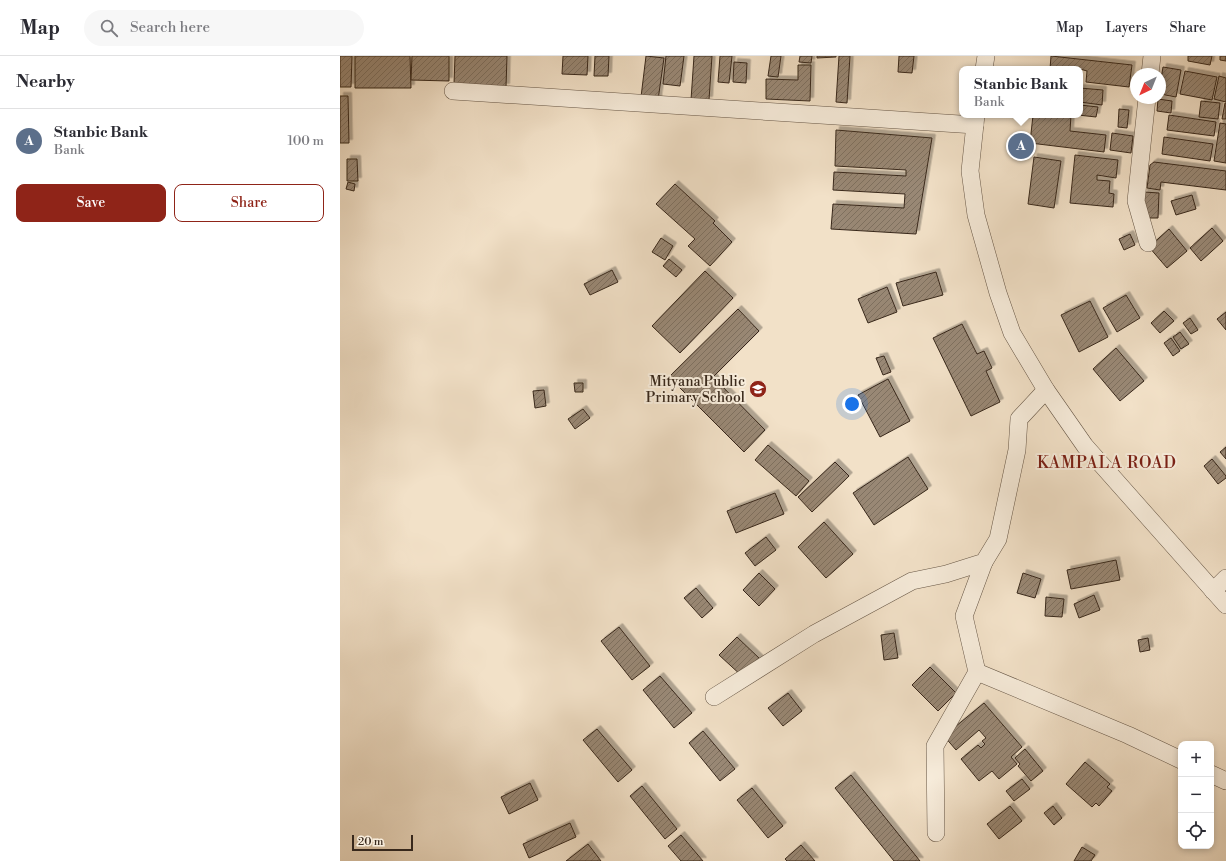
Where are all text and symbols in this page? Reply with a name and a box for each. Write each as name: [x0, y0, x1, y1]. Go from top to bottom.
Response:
search box: [84, 10, 364, 46]
text: Map: [20, 16, 60, 40]
icon: search: [98, 17, 120, 39]
text: Search here: [130, 18, 210, 37]
text: Map: [1056, 19, 1083, 37]
text: Layers: [1105, 19, 1148, 37]
text: Share: [1170, 19, 1206, 37]
popup: [959, 66, 1083, 118]
north arrow: [1130, 68, 1166, 104]
text: Nearby: [16, 71, 75, 93]
text: Stanbic Bank: [974, 75, 1068, 94]
text: Bank: [974, 94, 1004, 110]
text: Stanbic Bank: [54, 123, 148, 142]
pin: A: [1008, 131, 1034, 161]
text: A: [24, 133, 34, 149]
text: 100 m: [288, 133, 324, 149]
text: Bank: [54, 142, 84, 158]
button: Save: [16, 184, 166, 222]
button: Share: [174, 184, 324, 222]
place label: Mityana Public Primary School: [646, 373, 745, 407]
school or university icon: Mityana Public Primary School: [748, 379, 768, 399]
your location: [842, 394, 862, 414]
district label: KAMPALA ROAD: [1037, 453, 1177, 473]
map controls: [1178, 741, 1214, 849]
button: +: [1178, 741, 1214, 777]
button: −: [1178, 777, 1214, 813]
button: locate: [1178, 813, 1214, 849]
scale bar: [352, 833, 413, 852]
text: 20 m: [358, 835, 383, 849]

